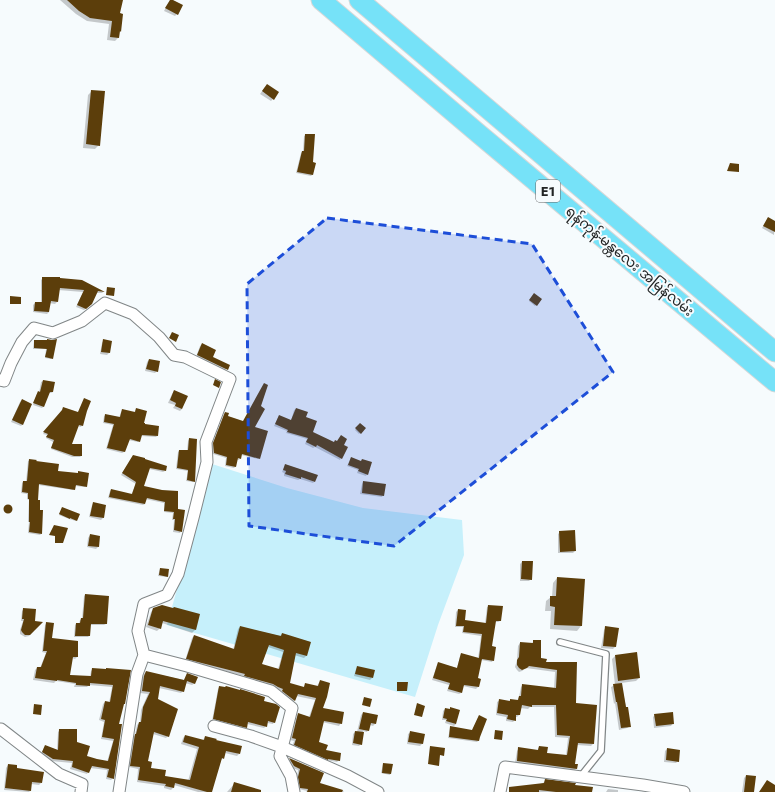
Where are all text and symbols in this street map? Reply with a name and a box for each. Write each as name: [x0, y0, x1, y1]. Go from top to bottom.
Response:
road number: E1: [536, 180, 560, 202]
street label: ရန်ကုန်-မန္တလေး အမြန်လမ်း: [560, 201, 698, 322]

